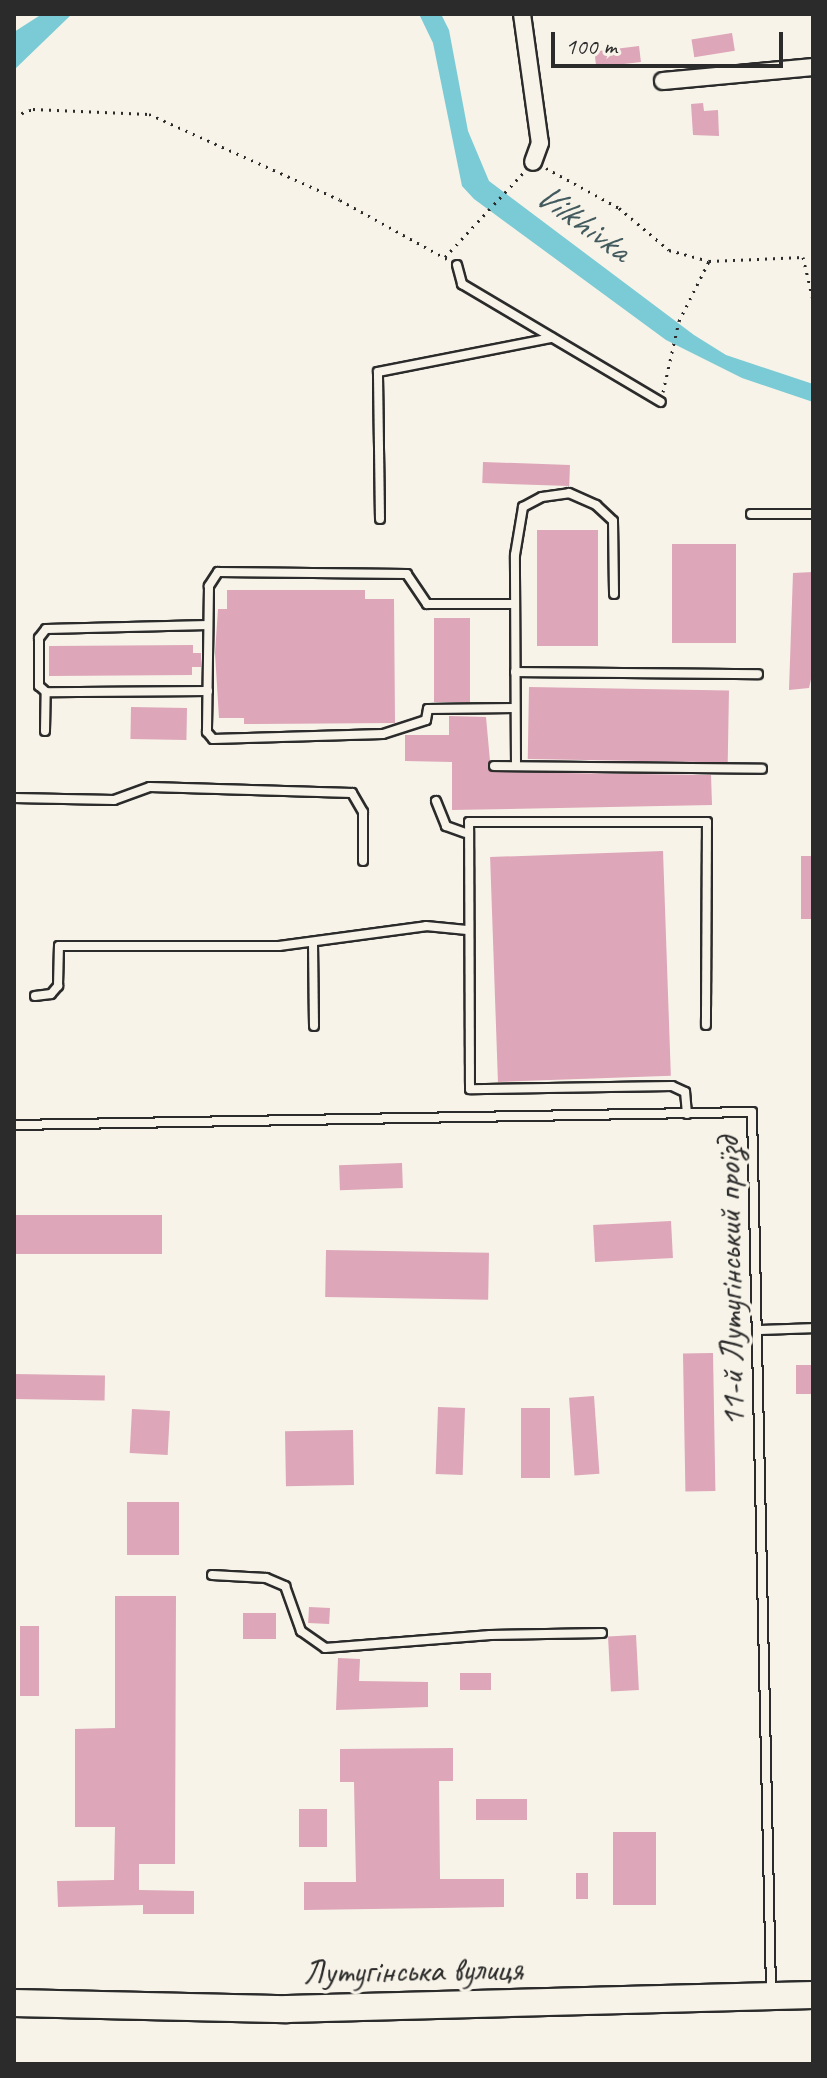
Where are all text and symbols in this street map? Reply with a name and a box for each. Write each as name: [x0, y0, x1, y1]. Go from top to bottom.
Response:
scale bar: [555, 16, 787, 66]
text: 100 m: [565, 31, 617, 61]
water label: Vilkhivka: [527, 173, 639, 271]
street label: 11-й Лутугінський проїзд: [707, 1137, 753, 1427]
street label: Лутугінська вулиця: [302, 1948, 524, 1992]

